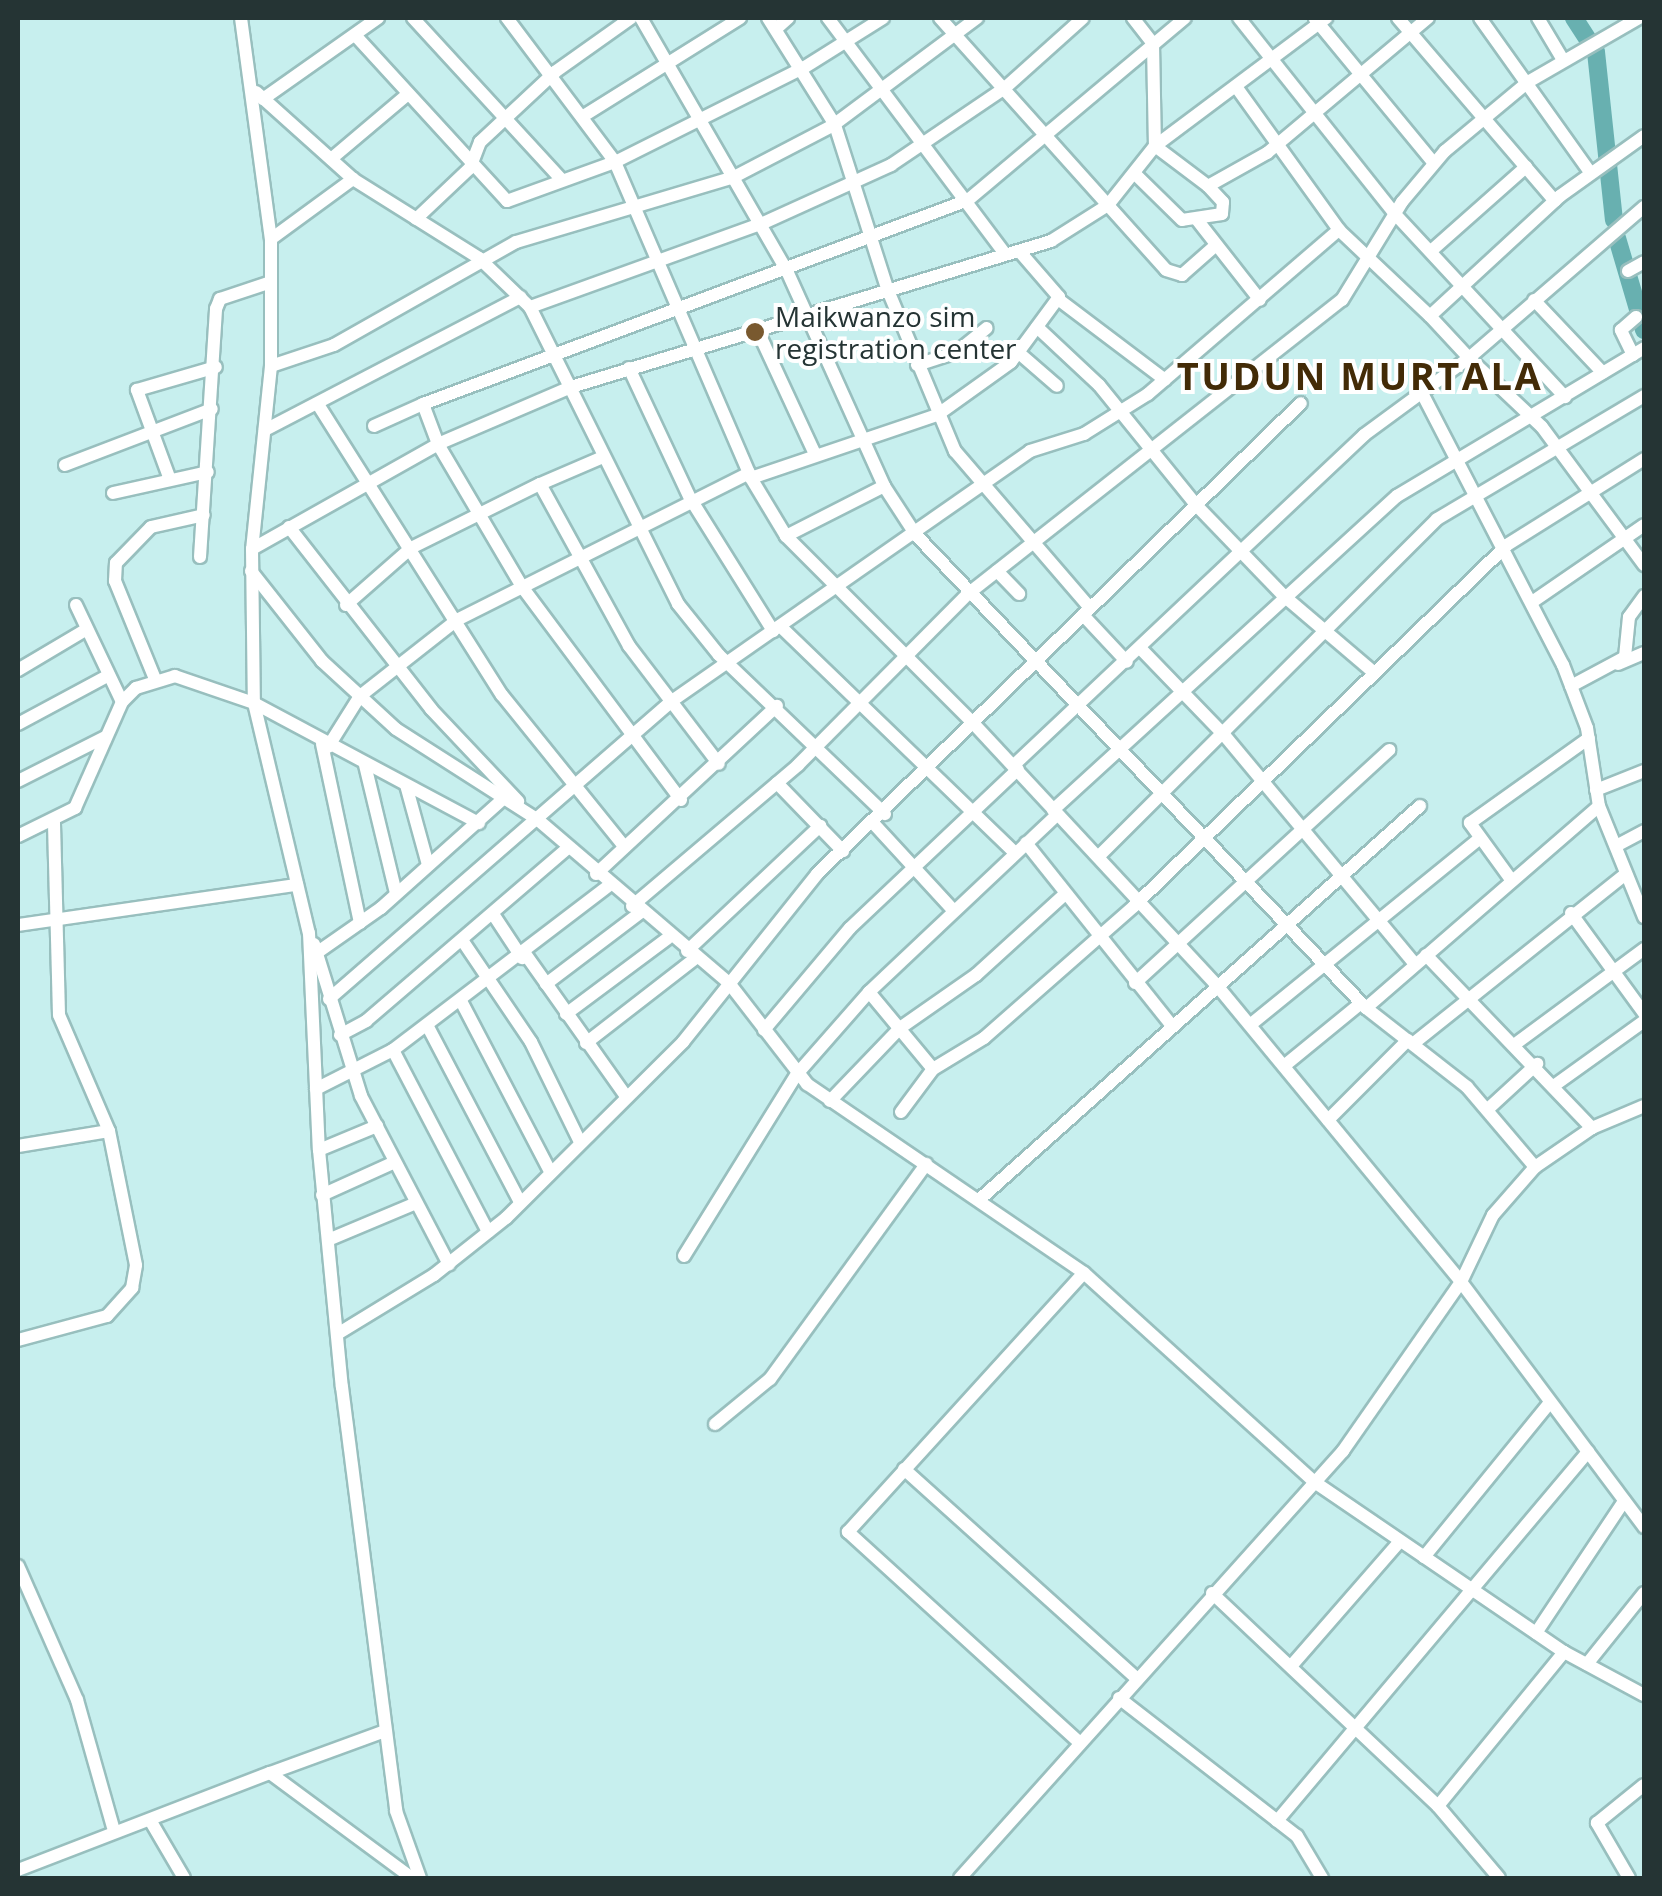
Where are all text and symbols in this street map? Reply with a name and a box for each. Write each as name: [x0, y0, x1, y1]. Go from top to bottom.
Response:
place label: Maikwanzo sim registration center: [775, 299, 1017, 365]
marker: Maikwanzo sim registration center: [744, 321, 766, 343]
district label: TUDUN MURTALA: [1177, 353, 1543, 399]

